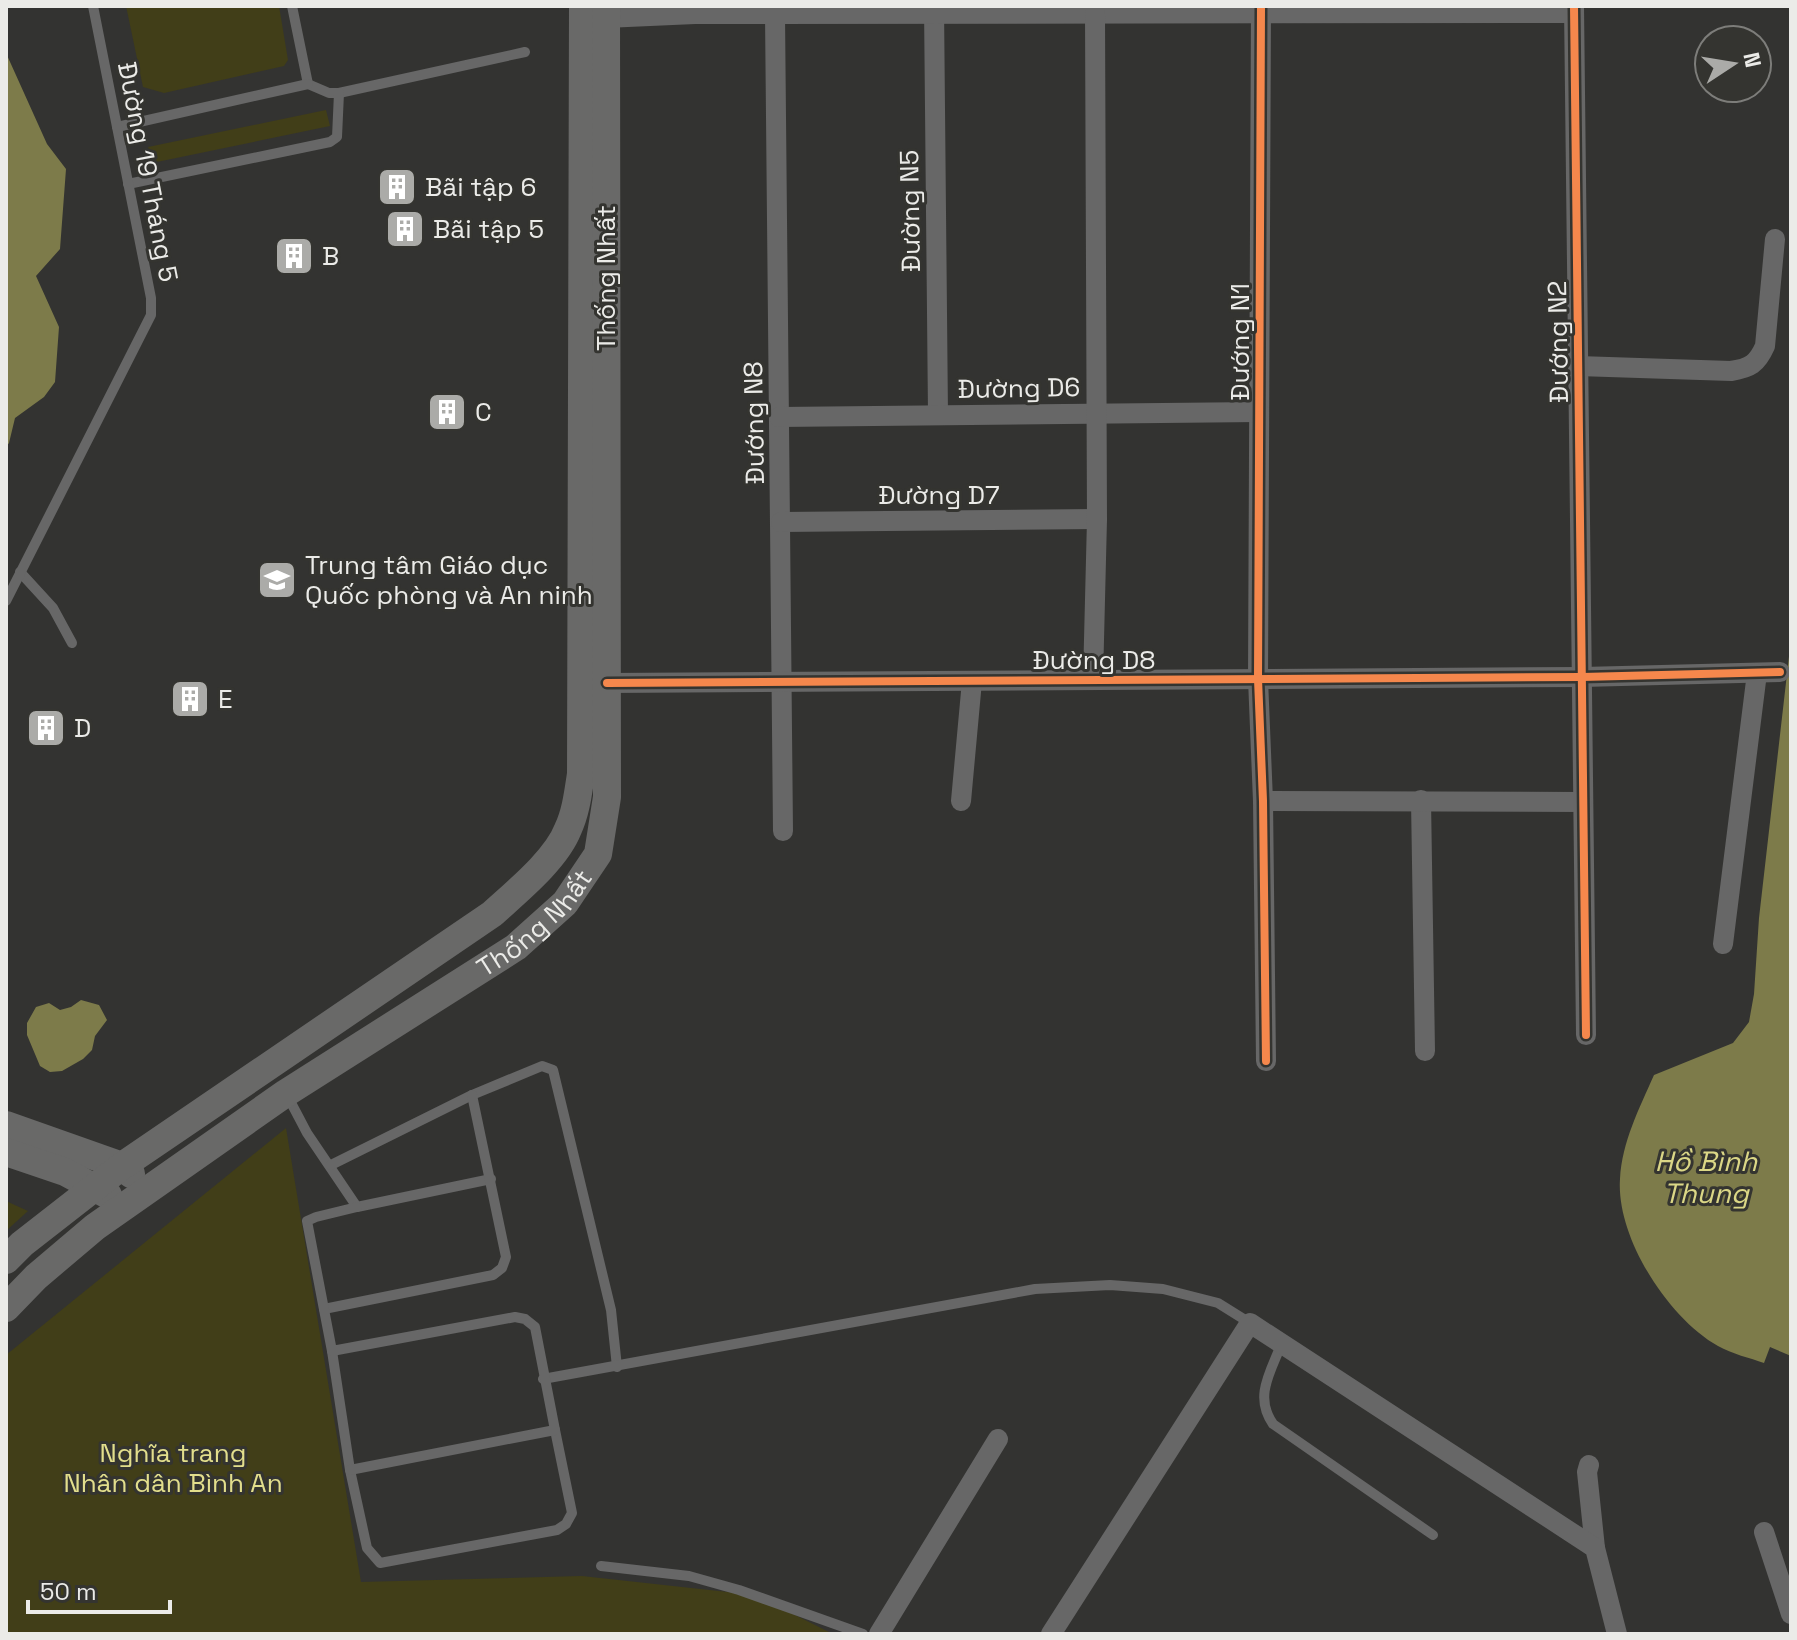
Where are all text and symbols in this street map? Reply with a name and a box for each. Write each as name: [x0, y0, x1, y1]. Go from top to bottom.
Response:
north arrow: [1693, 24, 1773, 104]
text: N: [1737, 50, 1768, 70]
street label: Đường 19 Tháng 5: [110, 59, 186, 285]
street label: Đường N5: [892, 150, 928, 272]
building icon: Bãi tập 6: [376, 166, 418, 208]
place label: Bãi tập 6: [425, 170, 536, 204]
street label: Thống Nhất: [589, 205, 623, 351]
building icon: Bãi tập 5: [384, 208, 426, 250]
place label: Bãi tập 5: [433, 212, 544, 246]
building icon: B: [273, 235, 315, 277]
place label: B: [322, 239, 339, 273]
street label: Đướng N2: [1540, 281, 1576, 403]
street label: Đướng N1: [1223, 283, 1257, 401]
street label: Đướng N8: [736, 361, 772, 485]
street label: Đường D6: [957, 370, 1081, 406]
building icon: C: [426, 391, 468, 433]
place label: C: [475, 395, 492, 429]
street label: Đường D7: [878, 478, 1000, 512]
place label: Trung tâm Giáo dục Quốc phòng và An ninh: [305, 548, 593, 612]
school or university icon: Trung tâm Giáo dục Quốc phòng và An ninh: [256, 559, 298, 601]
street label: Đường D8: [1033, 643, 1155, 677]
building icon: E: [169, 678, 211, 720]
place label: E: [218, 682, 233, 716]
building icon: D: [25, 707, 67, 749]
place label: D: [74, 711, 91, 745]
street label: Thống Nhất: [470, 863, 600, 985]
water label: Hồ Bình Thung: [1655, 1143, 1758, 1211]
park label: Nghĩa trang Nhân dân Bình An: [63, 1436, 283, 1500]
scale bar: [28, 1564, 170, 1614]
text: 50 m: [40, 1576, 97, 1607]

